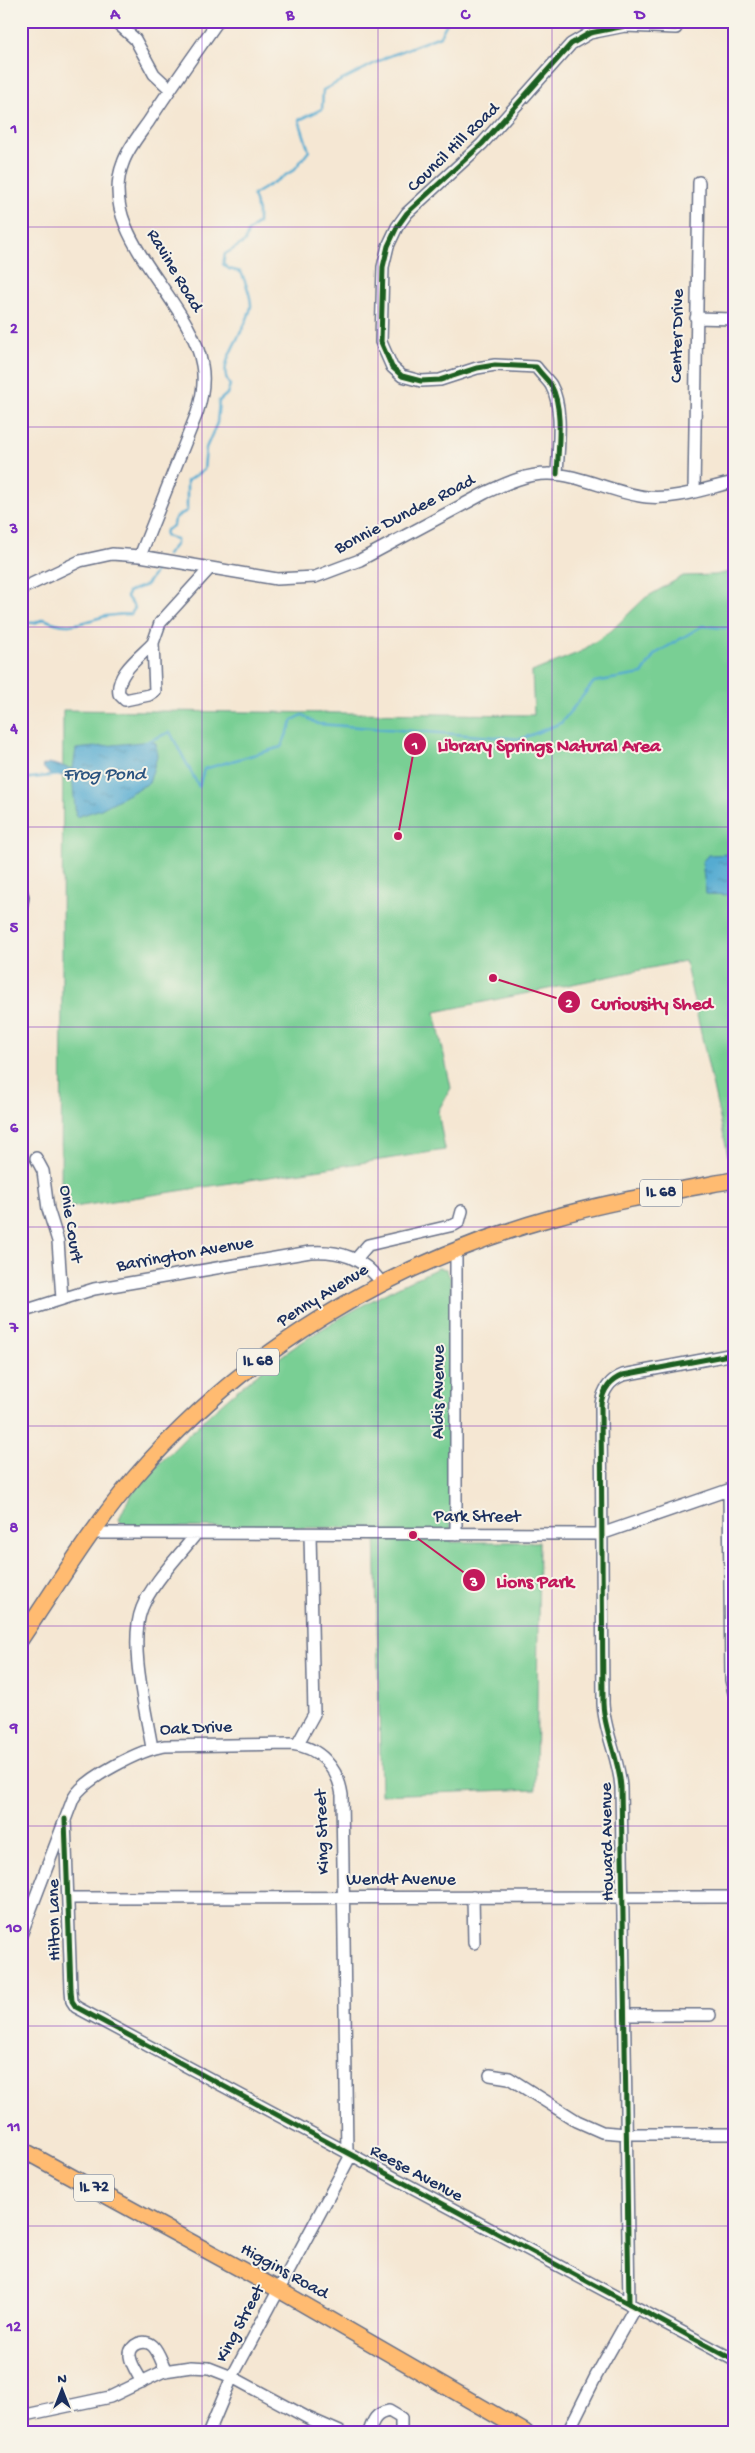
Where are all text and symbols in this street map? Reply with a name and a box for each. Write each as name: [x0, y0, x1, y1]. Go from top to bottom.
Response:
text: A: [109, 7, 121, 26]
text: B: [285, 7, 295, 26]
text: C: [460, 7, 471, 26]
text: D: [633, 7, 646, 26]
street label: Council Hill Road: [404, 98, 506, 197]
text: 1: [10, 121, 17, 140]
street label: Ravine Road: [141, 226, 208, 317]
street label: Center Drive: [667, 288, 689, 383]
text: 2: [10, 321, 18, 340]
street label: Bonnie Dundee Road: [330, 470, 480, 560]
text: 3: [9, 521, 18, 540]
text: 4: [9, 721, 18, 740]
callout: Library Springs Natural Area: [403, 727, 671, 761]
text: Library Springs Natural Area: [437, 736, 662, 759]
text: 1: [411, 737, 418, 755]
water label: Frog Pond: [63, 764, 147, 787]
text: 5: [10, 920, 19, 939]
callout: Curiousity Shed: [556, 985, 723, 1019]
text: Curiousity Shed: [590, 994, 715, 1017]
text: 2: [565, 995, 573, 1013]
text: 6: [10, 1120, 19, 1139]
road number: IL 68: [640, 1180, 682, 1206]
street label: Onie Court: [54, 1184, 87, 1266]
street label: Barrington Avenue: [114, 1233, 256, 1278]
street label: Penny Avenue: [273, 1259, 373, 1333]
text: 7: [9, 1320, 19, 1339]
street label: Aldis Avenue: [429, 1344, 450, 1439]
road number: IL 68: [237, 1348, 279, 1375]
street label: Park Street: [433, 1507, 522, 1528]
text: 8: [10, 1520, 19, 1539]
callout: Lions Park: [461, 1563, 584, 1597]
text: Lions Park: [496, 1572, 576, 1595]
text: 3: [469, 1574, 478, 1592]
street label: Oak Drive: [159, 1717, 233, 1741]
text: 9: [9, 1720, 18, 1739]
street label: Howard Avenue: [596, 1782, 620, 1902]
street label: King Street: [311, 1788, 335, 1875]
street label: Wendt Avenue: [346, 1870, 456, 1891]
street label: Hilton Lane: [44, 1878, 66, 1961]
text: 10: [5, 1920, 22, 1939]
text: 11: [7, 2119, 20, 2138]
street label: Reese Avenue: [366, 2141, 467, 2208]
road number: IL 72: [74, 2174, 114, 2202]
street label: Higgins Road: [236, 2239, 333, 2305]
street label: King Street: [212, 2280, 271, 2366]
text: 12: [6, 2319, 21, 2338]
north arrow: [38, 2366, 88, 2416]
text: N: [57, 2371, 67, 2388]

